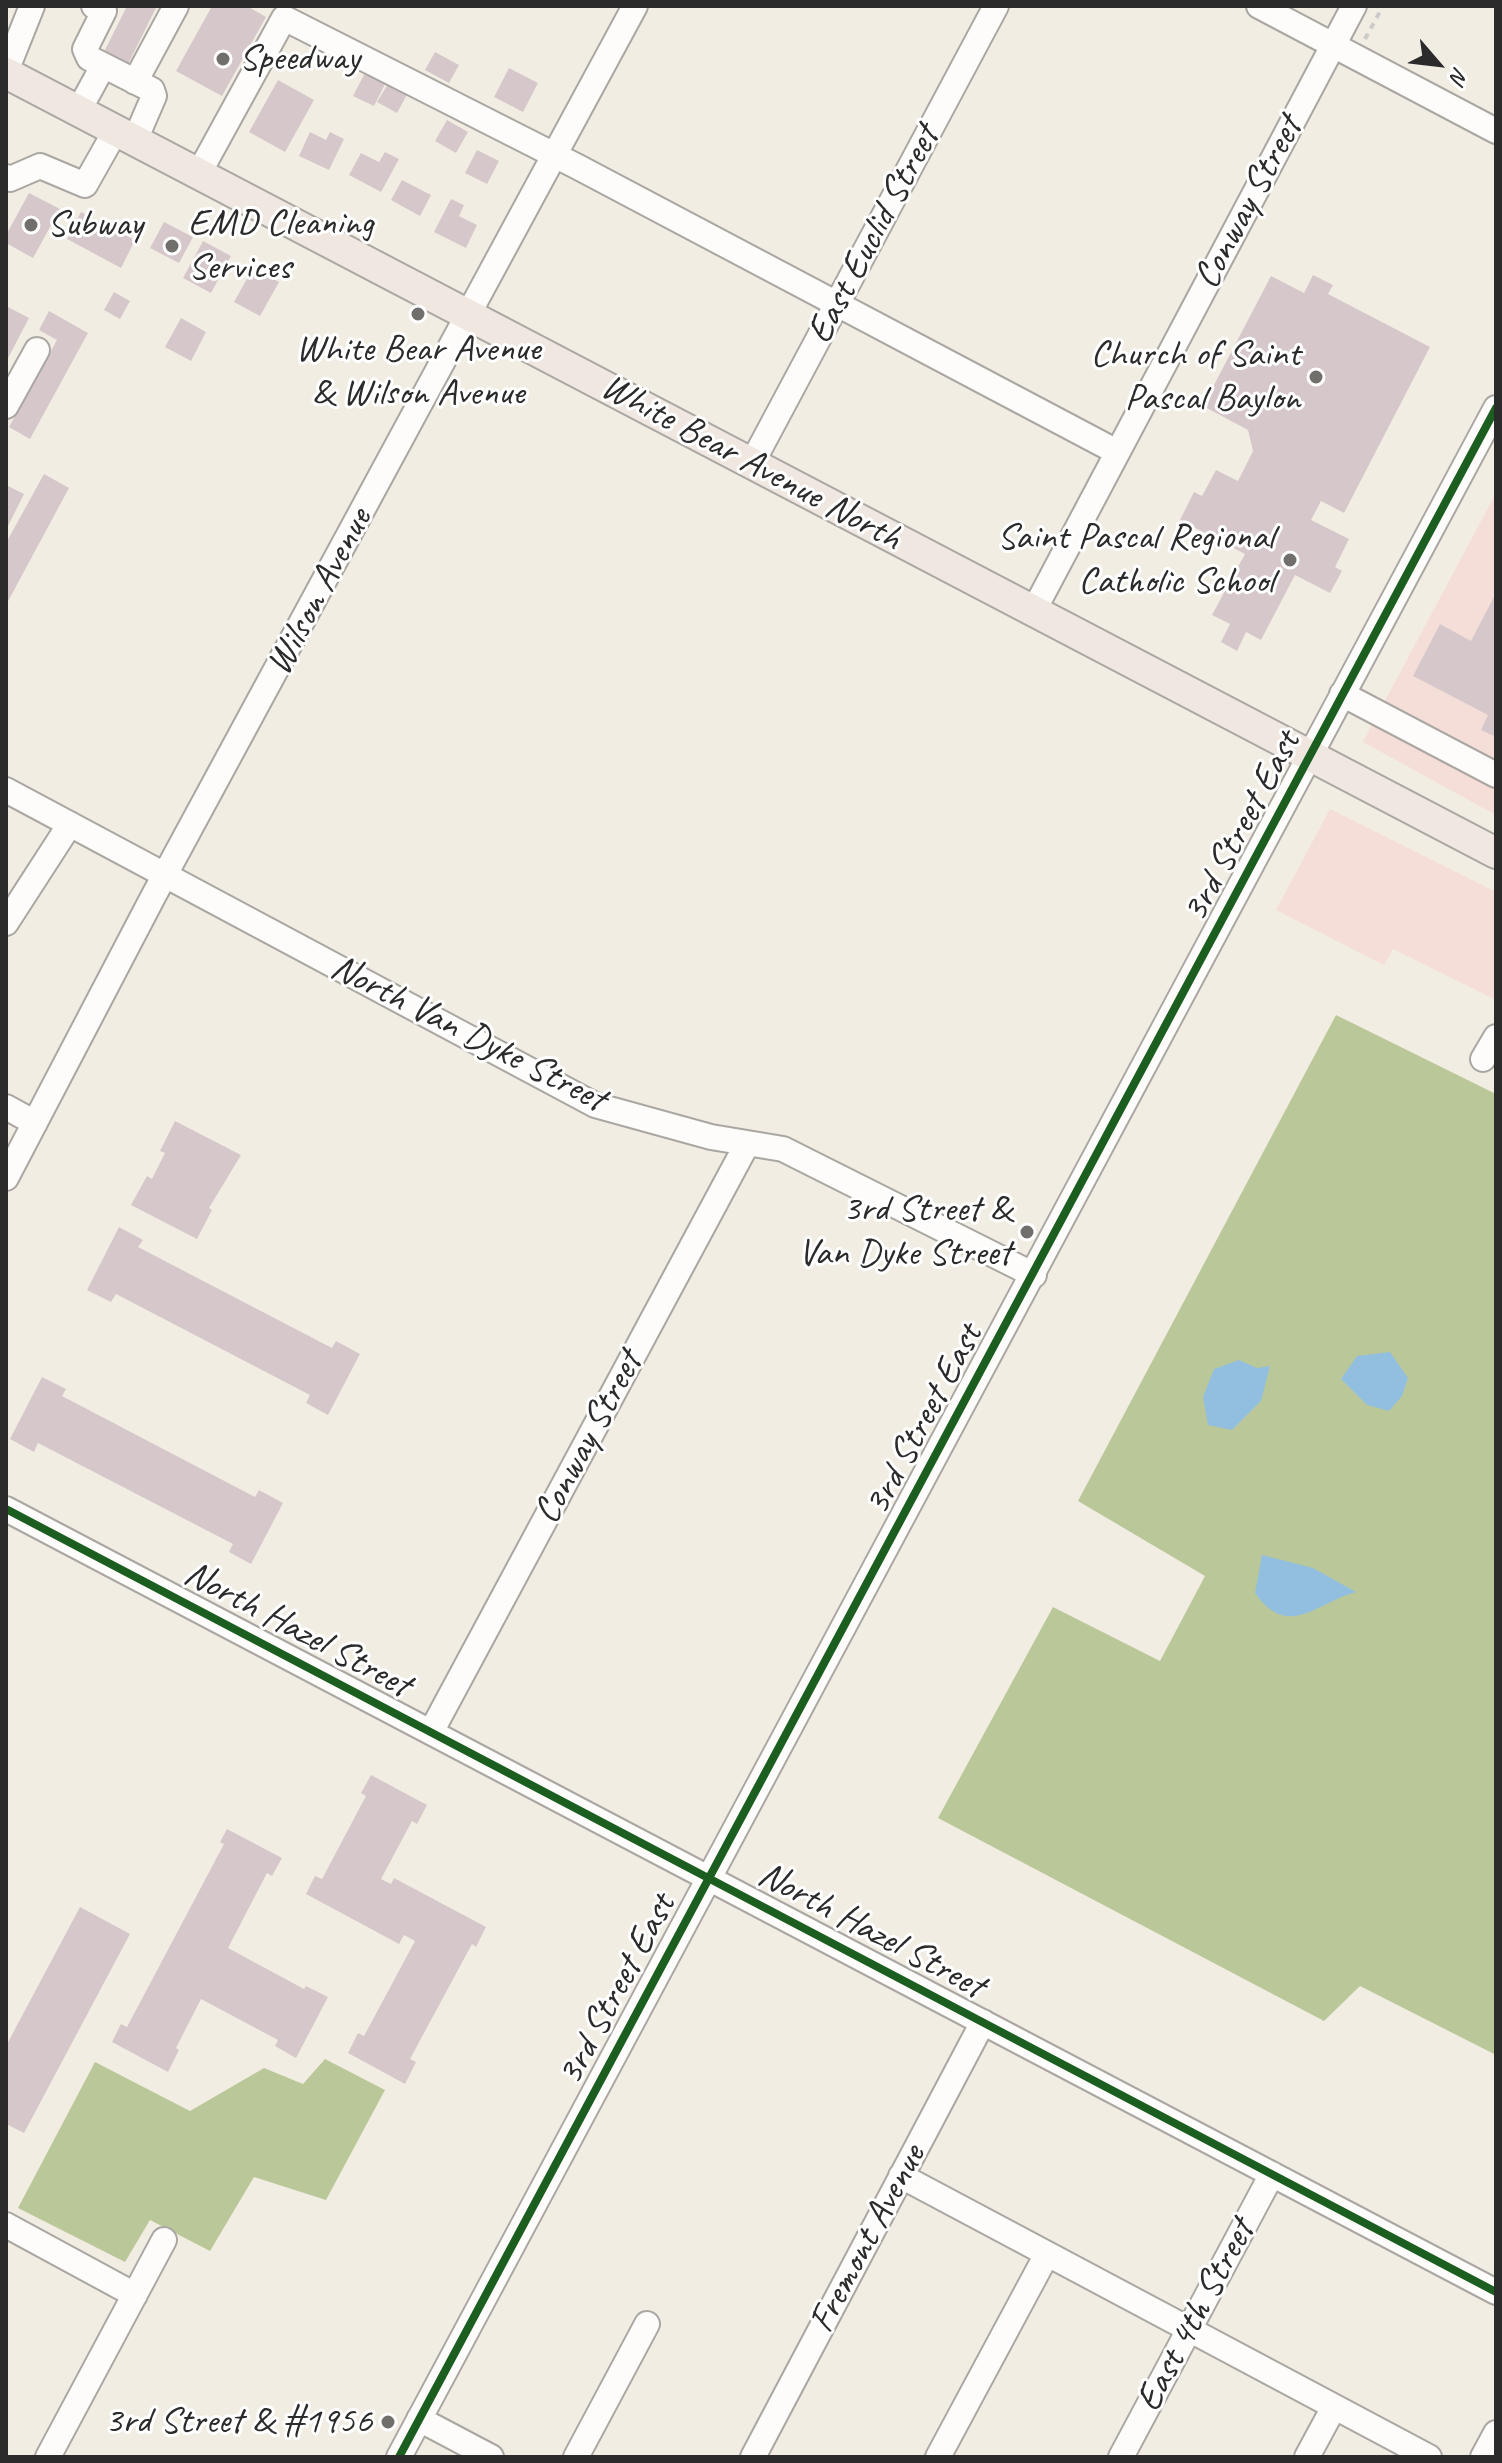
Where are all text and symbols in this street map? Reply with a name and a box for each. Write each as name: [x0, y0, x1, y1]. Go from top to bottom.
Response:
north arrow: [1398, 24, 1478, 104]
place label: Speedway: [239, 36, 360, 82]
marker: Speedway: [214, 50, 232, 68]
text: N: [1444, 63, 1475, 88]
street label: Conway Street: [1185, 109, 1313, 297]
street label: East Euclid Street: [798, 119, 950, 351]
place label: EMD Cleaning Services: [188, 201, 374, 290]
place label: Subway: [47, 202, 143, 248]
marker: Subway: [22, 216, 40, 234]
marker: EMD Cleaning Services: [163, 237, 181, 255]
marker: White Bear Avenue & Wilson Avenue: [409, 305, 427, 323]
place label: White Bear Avenue & Wilson Avenue: [296, 327, 540, 416]
place label: Church of Saint Pascal Baylon: [1091, 332, 1300, 422]
street label: White Bear Avenue North: [593, 365, 909, 561]
marker: Church of Saint Pascal Baylon: [1307, 368, 1325, 386]
street label: Wilson Avenue: [257, 501, 383, 683]
place label: Saint Pascal Regional Catholic School: [997, 515, 1274, 604]
marker: Saint Pascal Regional Catholic School: [1281, 551, 1299, 569]
street label: 3rd Street East: [1173, 724, 1311, 930]
street label: North Van Dyke Street: [323, 945, 613, 1123]
place label: 3rd Street & Van Dyke Street: [798, 1187, 1011, 1276]
marker: 3rd Street & Van Dyke Street: [1018, 1223, 1036, 1241]
street label: 3rd Street East: [855, 1317, 993, 1523]
street label: Conway Street: [525, 1344, 653, 1532]
street label: North Hazel Street: [176, 1551, 418, 1709]
street label: North Hazel Street: [750, 1852, 992, 2010]
street label: 3rd Street East: [548, 1887, 686, 2093]
street label: Fremont Avenue: [800, 2137, 936, 2341]
street label: East 4th Street: [1126, 2212, 1266, 2420]
place label: 3rd Street & #1956: [105, 2399, 372, 2445]
marker: 3rd Street & #1956: [379, 2413, 397, 2431]

